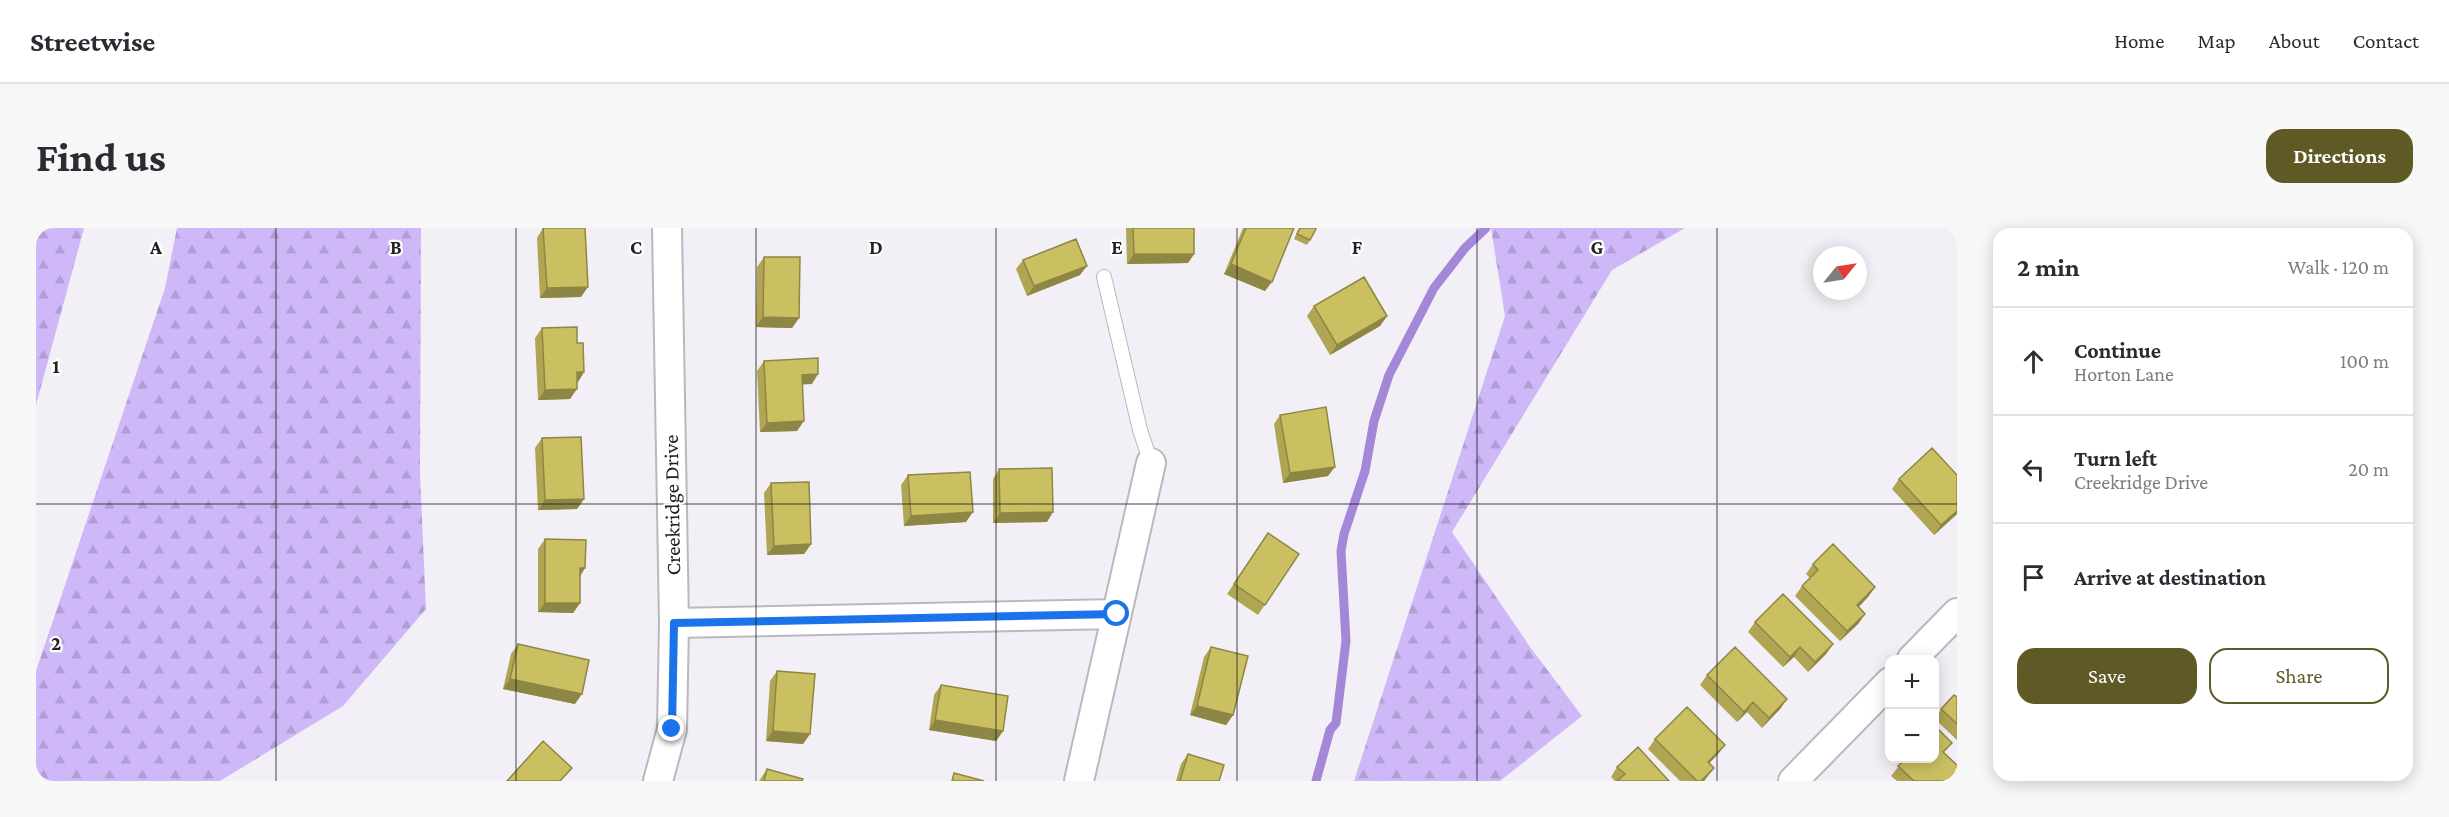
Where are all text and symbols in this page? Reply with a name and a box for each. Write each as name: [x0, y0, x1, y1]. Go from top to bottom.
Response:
text: Streetwise: [30, 26, 155, 57]
text: Home: [2114, 29, 2164, 53]
text: Map: [2197, 29, 2236, 53]
text: About: [2269, 29, 2320, 53]
text: Contact: [2353, 29, 2419, 53]
button: Directions: [2266, 129, 2413, 183]
text: Find us: [36, 133, 166, 180]
text: A: [149, 236, 163, 258]
text: B: [390, 236, 402, 258]
text: C: [630, 236, 642, 258]
text: D: [869, 236, 883, 258]
text: E: [1111, 236, 1123, 258]
text: F: [1352, 236, 1363, 258]
text: G: [1591, 236, 1604, 258]
north arrow: [1813, 246, 1867, 300]
text: 2 min: [2017, 253, 2080, 282]
text: Walk · 120 m: [2288, 256, 2389, 278]
text: Continue: [2074, 338, 2161, 363]
icon: ahead: [2017, 345, 2050, 378]
text: 100 m: [2340, 350, 2389, 372]
text: 1: [52, 355, 60, 377]
text: Horton Lane: [2074, 363, 2174, 385]
street label: Creekridge Drive: [659, 434, 685, 576]
text: Turn left: [2074, 446, 2157, 471]
icon: left: [2017, 453, 2050, 486]
text: 20 m: [2348, 458, 2389, 480]
text: Creekridge Drive: [2074, 471, 2208, 493]
icon: arrive: [2017, 561, 2050, 594]
text: Arrive at destination: [2074, 565, 2266, 590]
route start: [1103, 600, 1129, 626]
text: 2: [51, 632, 61, 654]
button: Save: [2017, 648, 2197, 704]
button: Share: [2209, 648, 2389, 704]
map controls: [1885, 655, 1939, 763]
button: +: [1885, 655, 1939, 709]
button: −: [1885, 709, 1939, 763]
route end: [658, 715, 684, 741]

